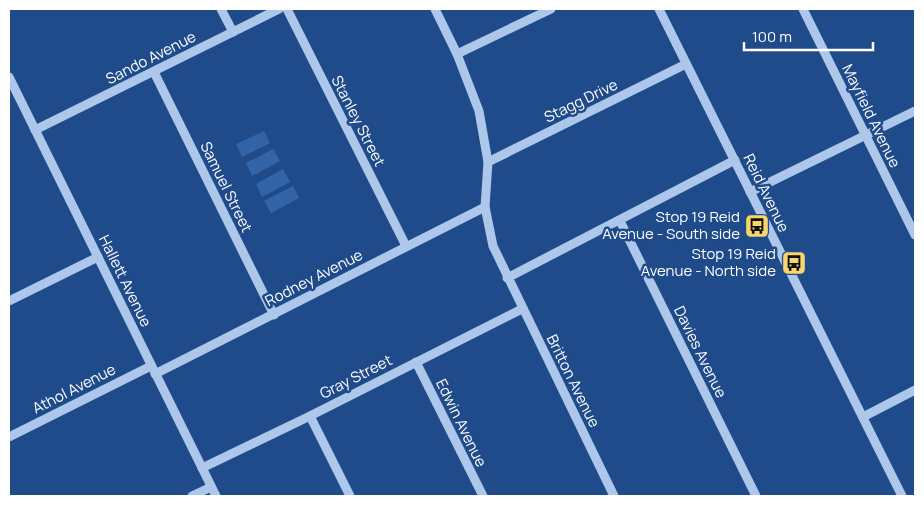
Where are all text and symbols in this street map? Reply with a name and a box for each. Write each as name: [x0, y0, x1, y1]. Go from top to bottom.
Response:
scale bar: [744, 20, 873, 52]
street label: Sando Avenue: [102, 26, 200, 89]
text: 100 m: [752, 26, 792, 47]
street label: Mayfield Avenue: [837, 60, 906, 171]
street label: Stanley Street: [326, 72, 390, 170]
street label: Stagg Drive: [540, 74, 621, 127]
street label: Samuel Street: [195, 138, 257, 236]
street label: Reid Avenue: [738, 150, 795, 236]
place label: Stop 19 Reid Avenue - South side: [602, 206, 740, 244]
bus stop icon: Stop 19 Reid Avenue - South side: [744, 213, 770, 239]
street label: Hallett Avenue: [94, 231, 157, 330]
place label: Stop 19 Reid Avenue - North side: [641, 243, 776, 281]
street label: Rodney Avenue: [261, 244, 366, 311]
bus stop icon: Stop 19 Reid Avenue - North side: [781, 250, 807, 276]
street label: Davies Avenue: [669, 302, 732, 402]
street label: Britton Avenue: [542, 331, 605, 431]
street label: Gray Street: [316, 349, 396, 404]
street label: Athol Avenue: [29, 358, 119, 419]
street label: Edwin Avenue: [431, 375, 492, 471]

